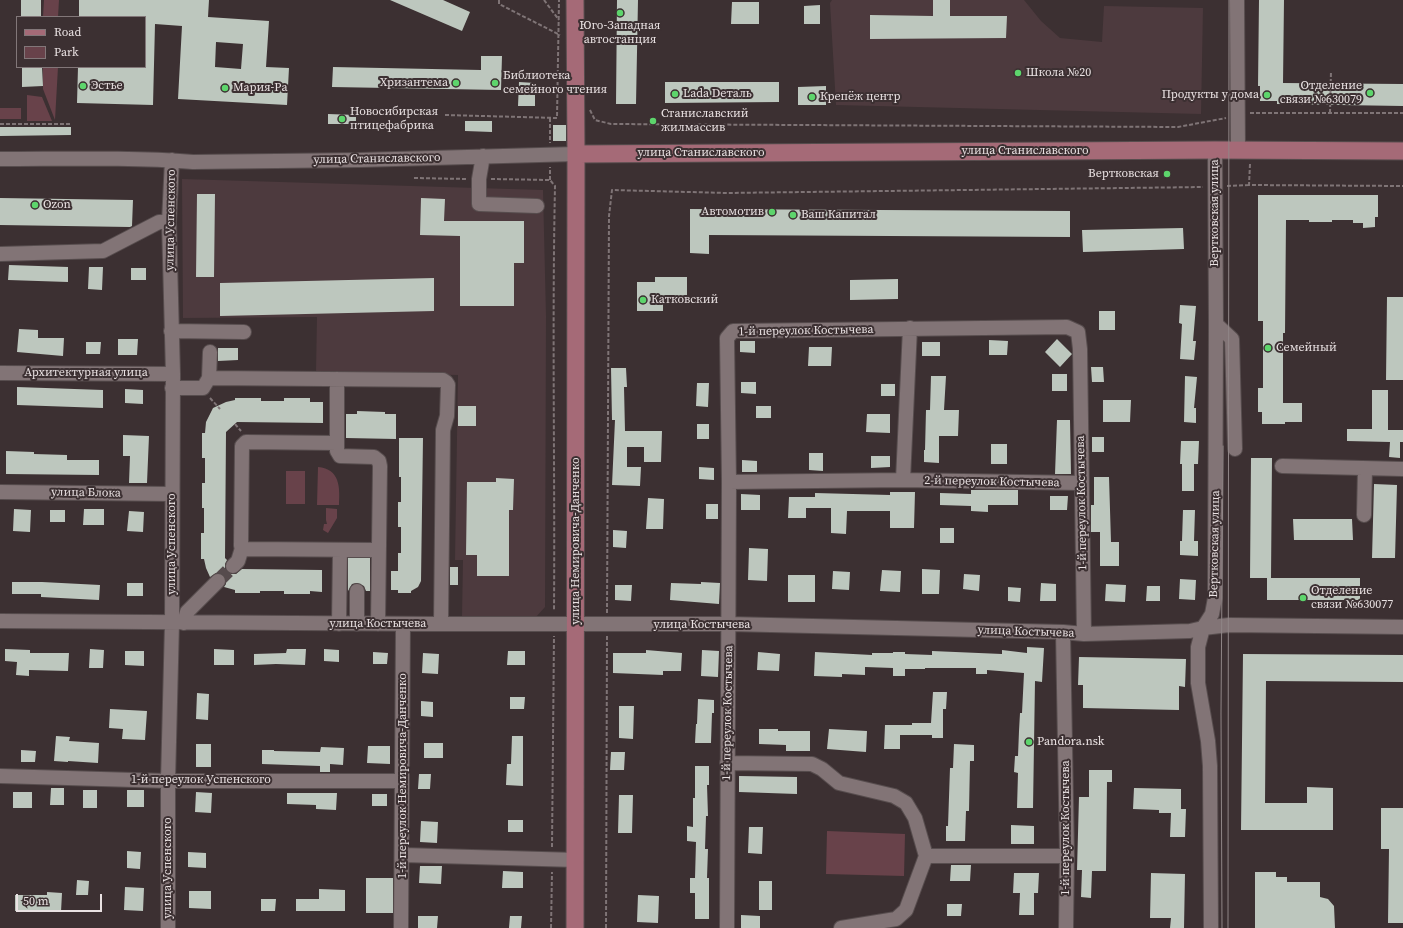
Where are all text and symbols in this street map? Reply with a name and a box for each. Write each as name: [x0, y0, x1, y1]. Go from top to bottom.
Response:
marker: Юго-Западная автостанция: [615, 8, 625, 18]
legend: [16, 16, 146, 68]
place label: Юго-Западная автостанция: [580, 19, 660, 47]
text: Road: [54, 24, 81, 40]
text: Park: [54, 44, 79, 60]
place label: Школа №20: [1026, 66, 1091, 80]
marker: Школа №20: [1013, 68, 1023, 78]
place label: Библиотека семейного чтения: [503, 69, 607, 97]
place label: Хризантема: [380, 76, 448, 90]
marker: Хризантема: [451, 78, 461, 88]
marker: Библиотека семейного чтения: [490, 78, 500, 88]
place label: Эстье: [91, 79, 123, 93]
place label: Отделение связи №630079: [1280, 79, 1362, 107]
marker: Эстье: [78, 81, 88, 91]
place label: Мария-Ра: [233, 81, 287, 95]
marker: Мария-Ра: [220, 83, 230, 93]
place label: Lada Dеталь: [683, 87, 752, 101]
place label: Продукты у дома: [1162, 88, 1259, 102]
marker: Отделение связи №630079: [1365, 88, 1375, 98]
marker: Lada Dеталь: [670, 89, 680, 99]
place label: Крепёж центр: [820, 90, 900, 104]
marker: Продукты у дома: [1262, 90, 1272, 100]
marker: Крепёж центр: [807, 92, 817, 102]
place label: Новосибирская птицефабрика: [350, 105, 438, 133]
place label: Станиславский жилмассив: [661, 107, 749, 135]
marker: Новосибирская птицефабрика: [337, 114, 347, 124]
marker: Станиславский жилмассив: [648, 116, 658, 126]
street label: улица Станиславского: [962, 144, 1088, 158]
street label: улица Станиславского: [638, 146, 764, 160]
street label: улица Станиславского: [313, 151, 441, 167]
street label: Вертковская улица: [1208, 159, 1222, 267]
place label: Вертковская: [1088, 167, 1159, 181]
street label: улица Успенского: [163, 169, 179, 271]
marker: Вертковская: [1162, 169, 1172, 179]
place label: Ozon: [43, 198, 71, 212]
marker: Ozon: [30, 200, 40, 210]
place label: Автомотив: [701, 205, 764, 219]
marker: Автомотив: [767, 207, 777, 217]
place label: Ваш Капитал: [801, 208, 876, 222]
marker: Ваш Капитал: [788, 210, 798, 220]
place label: Катковский: [651, 293, 718, 307]
marker: Катковский: [638, 295, 648, 305]
street label: 1-й переулок Костычева: [738, 323, 874, 339]
place label: Семейный: [1276, 341, 1337, 355]
marker: Семейный: [1263, 343, 1273, 353]
street label: Архитектурная улица: [24, 366, 148, 380]
street label: 1-й переулок Костычева: [1074, 435, 1090, 571]
street label: улица Немировича-Данченко: [569, 457, 583, 625]
street label: 2-й переулок Костычева: [924, 474, 1060, 490]
street label: улица Блока: [51, 485, 121, 501]
street label: Вертковская улица: [1207, 490, 1223, 598]
street label: улица Успенского: [165, 493, 179, 595]
place label: Отделение связи №630077: [1311, 584, 1393, 612]
marker: Отделение связи №630077: [1298, 593, 1308, 603]
street label: улица Костычева: [330, 617, 426, 631]
street label: улица Костычева: [654, 618, 750, 632]
street label: улица Костычева: [977, 623, 1075, 641]
street label: 1-й переулок Костычева: [720, 645, 736, 781]
street label: 1-й переулок Немировича-Данченко: [396, 673, 410, 879]
place label: Pandora.nsk: [1037, 735, 1104, 749]
marker: Pandora.nsk: [1024, 737, 1034, 747]
street label: 1-й переулок Костычева: [1059, 760, 1073, 896]
street label: 1-й переулок Успенского: [131, 773, 271, 787]
street label: улица Успенского: [161, 817, 175, 919]
scale bar: [18, 886, 104, 912]
text: 50 m: [23, 893, 49, 909]

